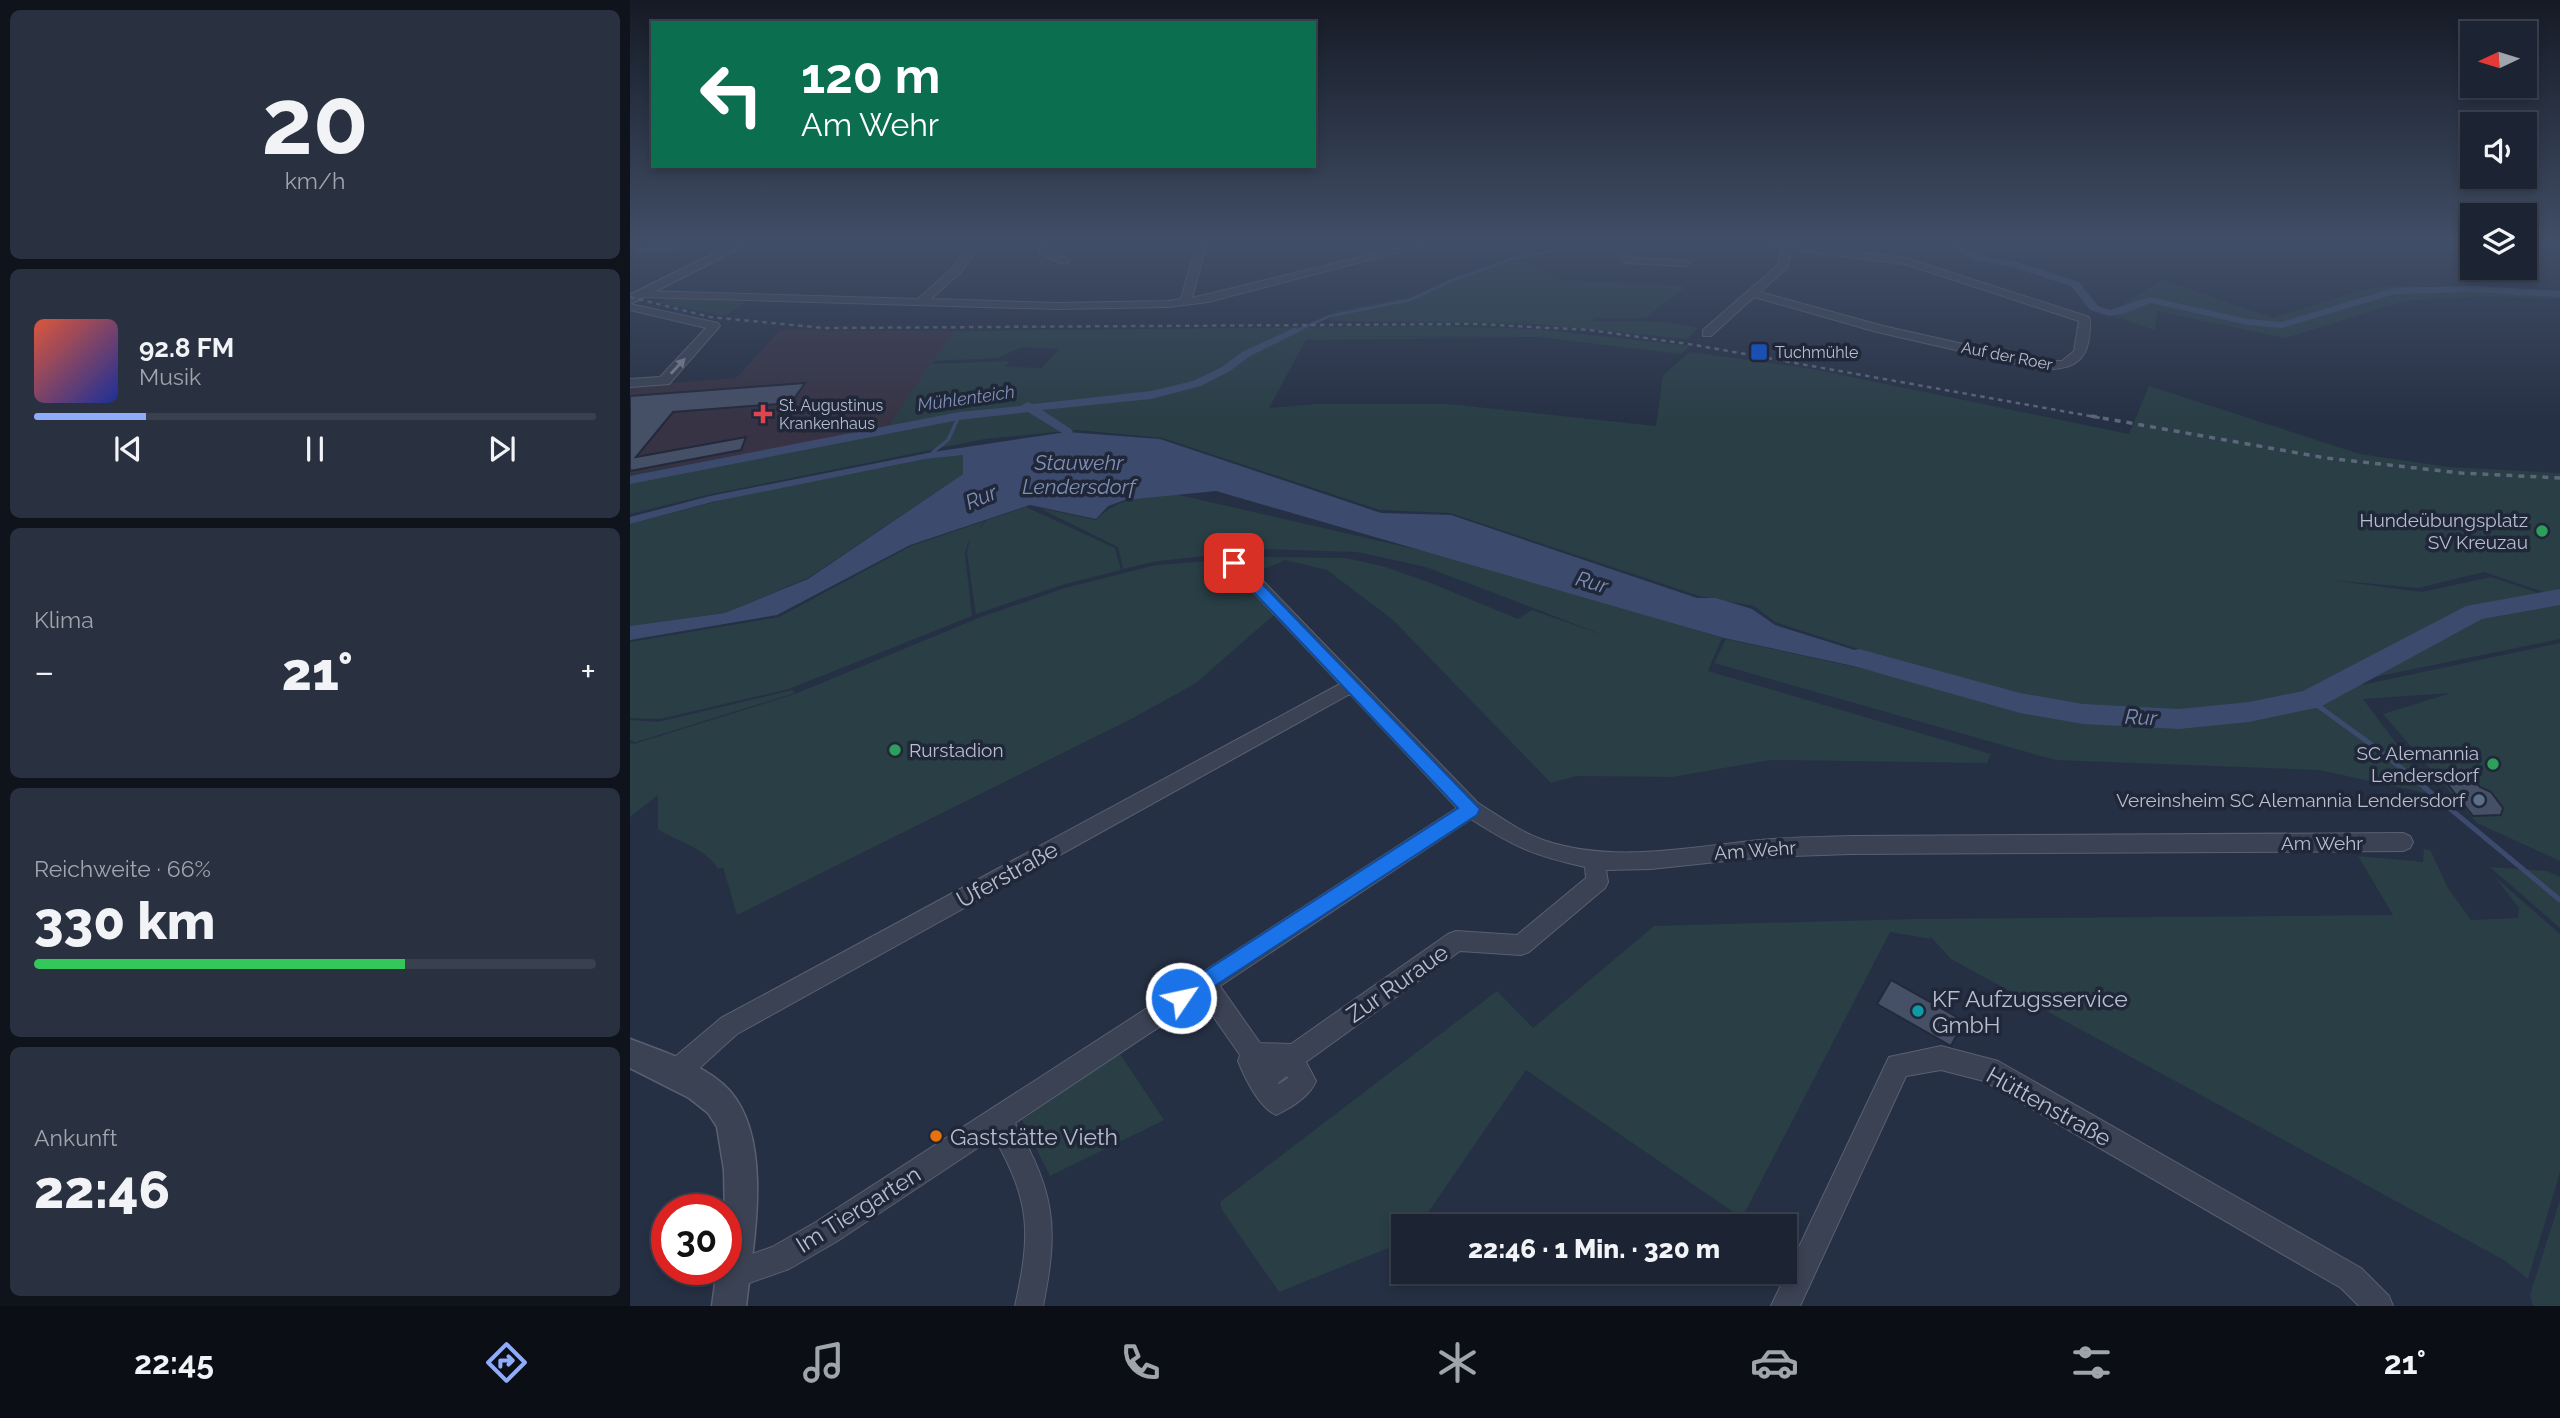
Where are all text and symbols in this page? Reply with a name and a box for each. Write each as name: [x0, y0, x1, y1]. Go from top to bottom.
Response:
north arrow: [2460, 21, 2538, 98]
map controls: [2460, 21, 2537, 280]
text: 120 m: [801, 47, 940, 104]
icon: left: [686, 49, 777, 140]
text: 20: [261, 68, 369, 175]
text: Am Wehr: [801, 106, 939, 143]
button: sound: [2460, 112, 2537, 189]
text: km/h: [285, 167, 345, 194]
button: layers: [2460, 203, 2537, 280]
text: 92.8 FM: [139, 333, 234, 363]
street label: Auf der Roer: [1960, 338, 2055, 374]
marker: Tuchmühle: [1749, 342, 1769, 362]
place label: Tuchmühle: [1775, 343, 1858, 362]
one-way arrow: [669, 358, 685, 375]
text: Musik: [139, 363, 201, 390]
water label: Mühlenteich: [916, 381, 1016, 415]
place label: St. Augustinus Krankenhaus: [779, 396, 883, 433]
marker: St. Augustinus Krankenhaus: [753, 404, 773, 424]
icon: previous: [109, 430, 147, 468]
icon: pause: [296, 430, 334, 468]
icon: next: [483, 430, 521, 468]
water label: Stauwehr Lendersdorf: [1022, 450, 1139, 499]
water label: Rur: [961, 479, 1001, 515]
place label: Hundeübungsplatz SV Kreuzau: [2359, 509, 2528, 553]
marker: Hundeübungsplatz SV Kreuzau: [2534, 523, 2550, 539]
pin: [1204, 533, 1264, 593]
icon: arrive: [1215, 544, 1253, 582]
water label: Rur: [1573, 566, 1612, 599]
text: Klima: [34, 606, 94, 633]
text: 21°: [282, 641, 353, 702]
text: −: [34, 649, 54, 694]
text: +: [580, 649, 596, 694]
water label: Rur: [2124, 704, 2159, 730]
place label: Rurstadion: [909, 739, 1003, 761]
marker: Rurstadion: [887, 742, 903, 758]
place label: SC Alemannia Lendersdorf: [2357, 742, 2480, 786]
marker: SC Alemannia Lendersdorf: [2485, 756, 2501, 772]
place label: Vereinsheim SC Alemannia Lendersdorf: [2116, 789, 2466, 811]
marker: Vereinsheim SC Alemannia Lendersdorf: [2471, 792, 2487, 808]
street label: Am Wehr: [2281, 832, 2363, 854]
street label: Uferstraße: [952, 835, 1062, 913]
street label: Am Wehr: [1713, 836, 1797, 864]
text: Reichweite · 66%: [34, 855, 211, 882]
text: 330 km: [34, 890, 215, 951]
street label: Zur Ruraue: [1341, 938, 1453, 1028]
position arrow: [1144, 961, 1218, 1035]
place label: KF Aufzugsservice GmbH: [1932, 985, 2128, 1038]
marker: KF Aufzugsservice GmbH: [1910, 1003, 1926, 1019]
street label: Hüttenstraße: [1982, 1061, 2116, 1151]
place label: Gaststätte Vieth: [950, 1123, 1118, 1150]
text: Ankunft: [34, 1124, 117, 1151]
marker: Gaststätte Vieth: [928, 1128, 944, 1144]
text: 22:46: [34, 1159, 170, 1220]
street label: Im Tiergarten: [791, 1160, 925, 1258]
speed limit sign: 30: [651, 1194, 742, 1285]
text: 22:46 · 1 Min. · 320 m: [1468, 1234, 1720, 1264]
icon: directions: [482, 1338, 531, 1387]
icon: music: [799, 1338, 848, 1387]
icon: phone: [1116, 1338, 1165, 1387]
icon: climate: [1433, 1338, 1482, 1387]
icon: car: [1750, 1338, 1799, 1387]
icon: filters: [2067, 1338, 2116, 1387]
text: 22:45: [134, 1344, 214, 1381]
text: 21°: [2384, 1344, 2426, 1381]

